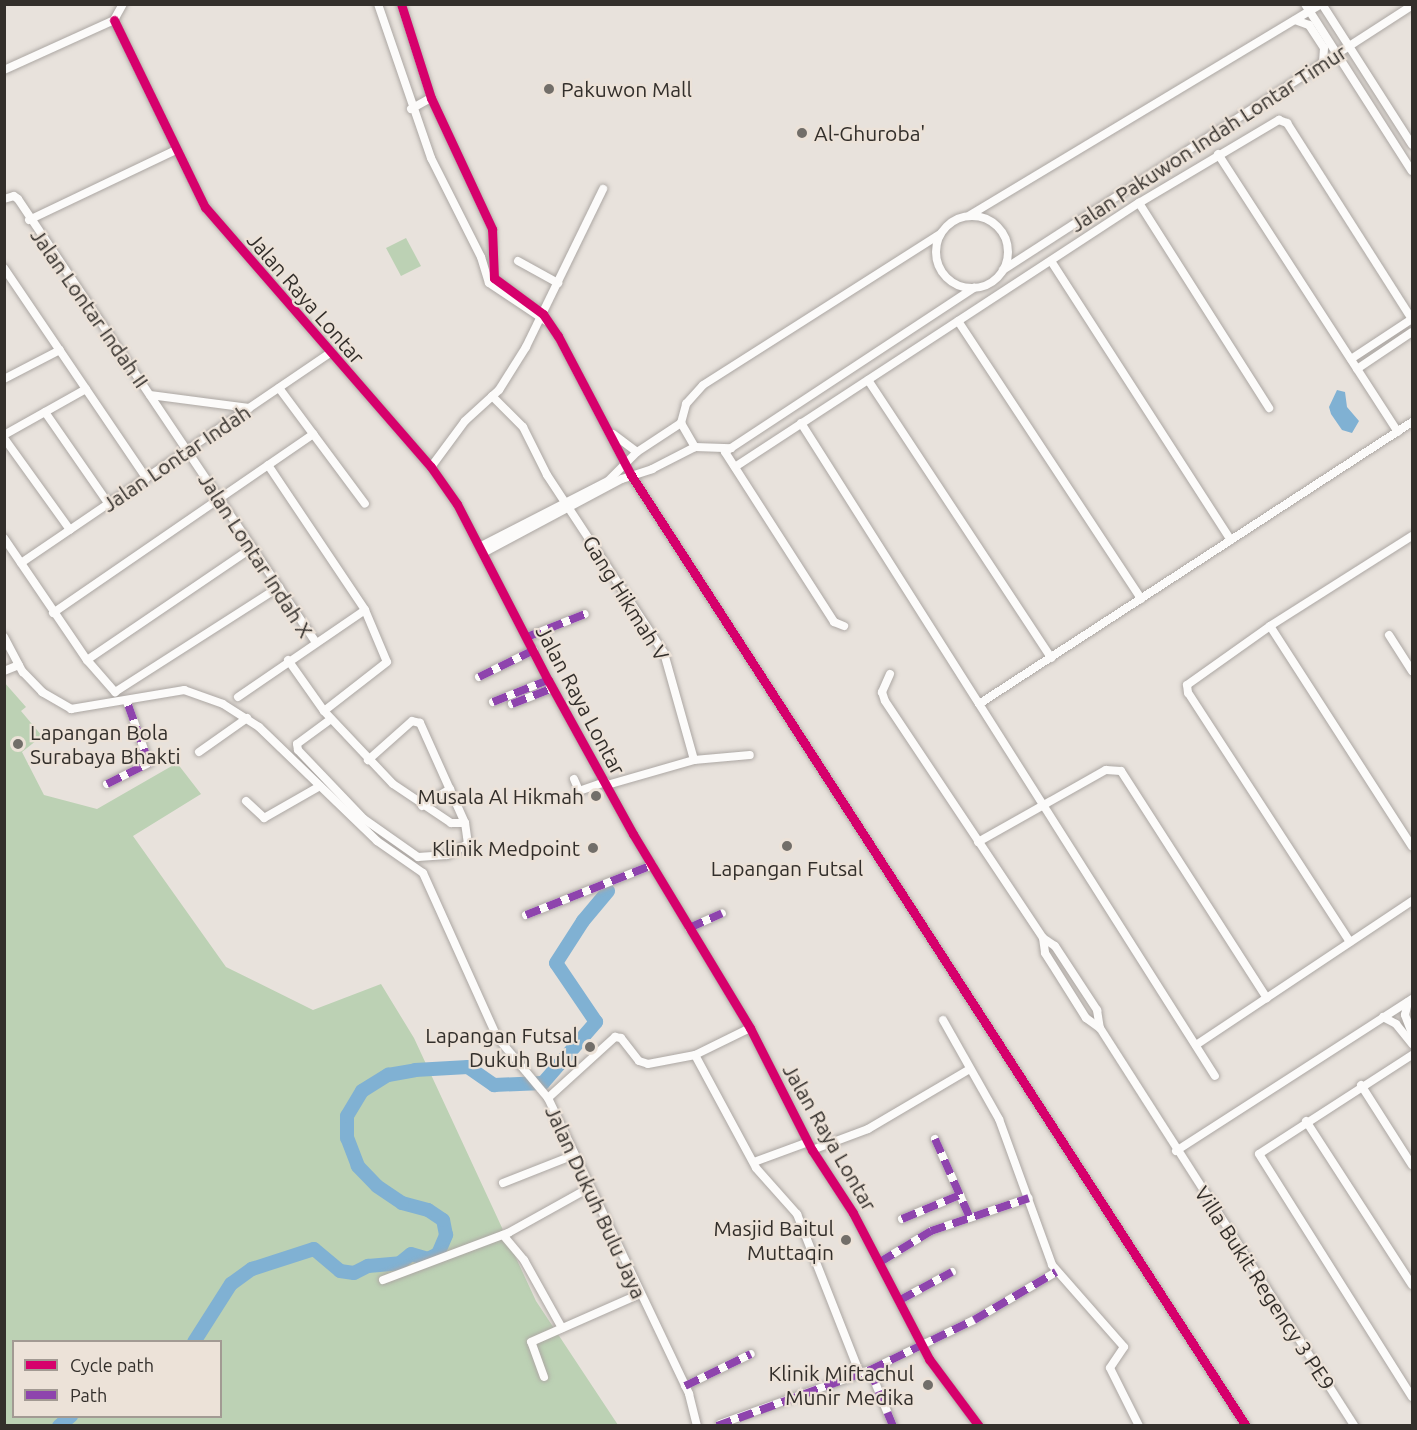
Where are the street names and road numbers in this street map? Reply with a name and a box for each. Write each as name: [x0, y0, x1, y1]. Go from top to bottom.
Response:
street label: Jalan Pakuwon Indah Lontar Timur: [1065, 39, 1351, 237]
street label: Jalan Lontar Indah II: [25, 223, 155, 393]
street label: Jalan Raya Lontar: [242, 227, 370, 369]
street label: Jalan Lontar Indah: [97, 399, 255, 517]
street label: Jalan Lontar Indah X: [193, 468, 319, 642]
street label: Gang Hikmah V: [577, 531, 675, 665]
street label: Jalan Raya Lontar: [531, 621, 631, 779]
street label: Jalan Raya Lontar: [778, 1059, 882, 1215]
street label: Jalan Dukuh Bulu Jaya: [540, 1101, 652, 1303]
street label: Villa Bukit Regency 3 PE9: [1190, 1181, 1340, 1395]

